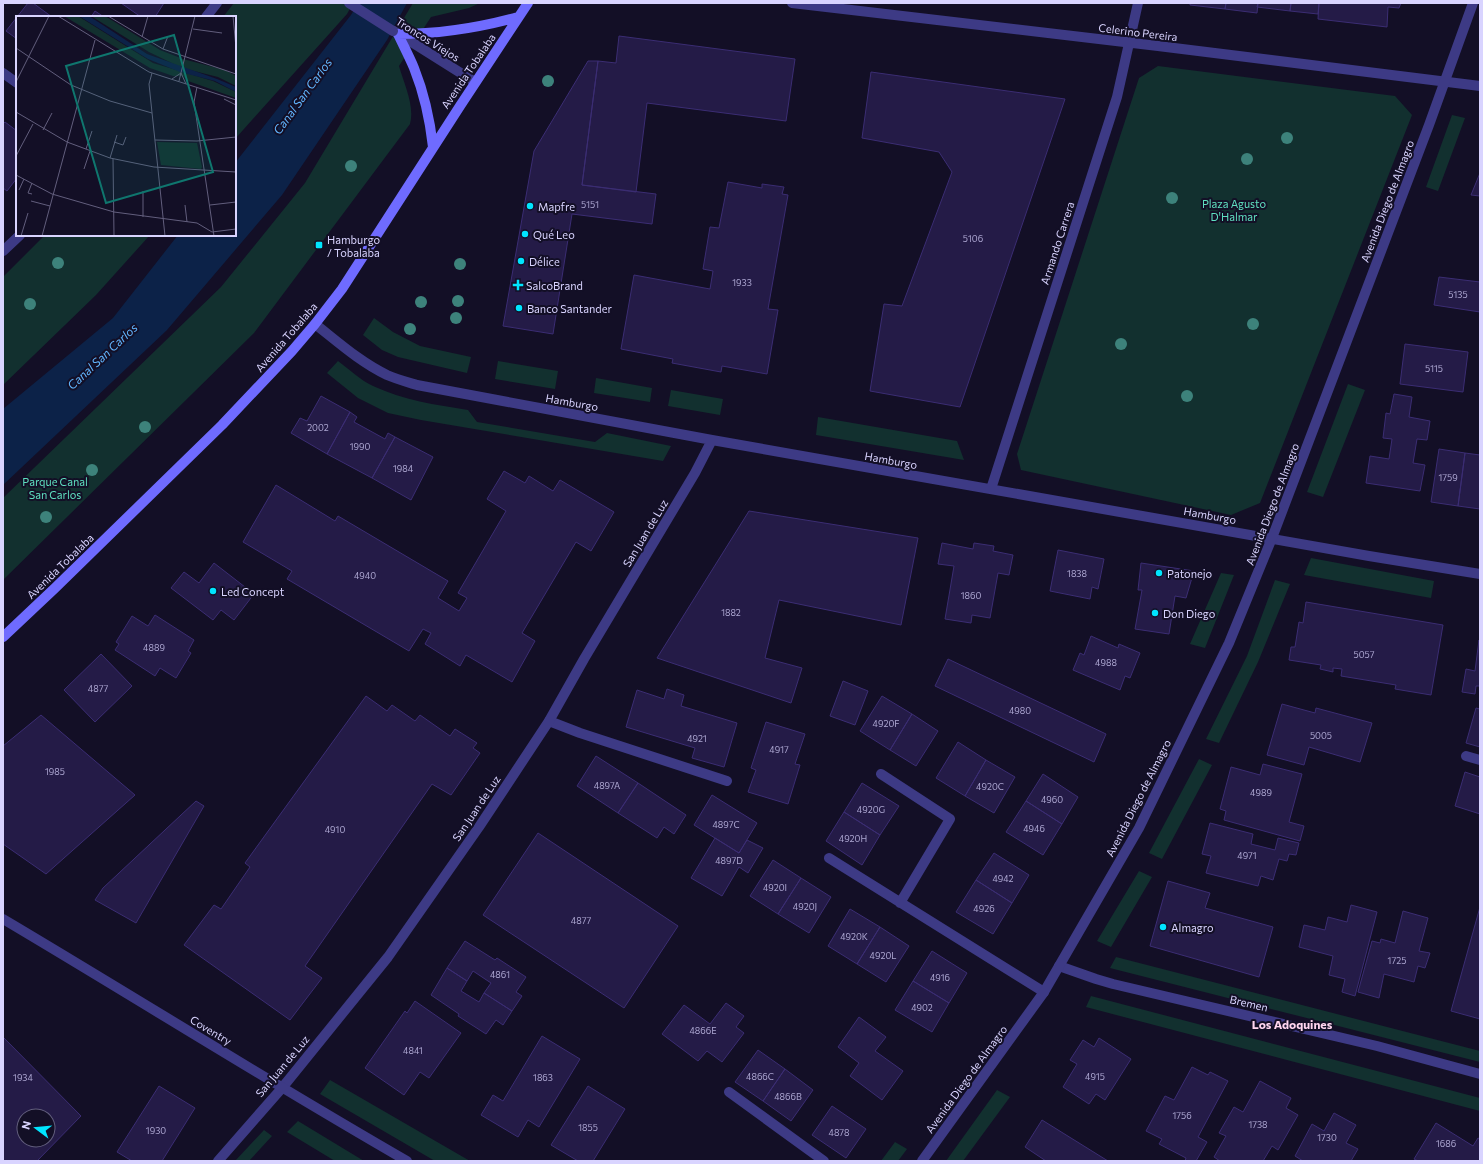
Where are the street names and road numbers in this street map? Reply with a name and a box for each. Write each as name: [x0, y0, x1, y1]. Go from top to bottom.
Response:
street label: Troncos Viejos: [394, 14, 462, 64]
street label: Celerino Pereira: [1098, 21, 1178, 43]
street label: Avenida Tobalaba: [438, 31, 498, 111]
street label: Avenida Diego de Almagro: [1358, 138, 1416, 264]
street label: Armando Carrera: [1037, 200, 1077, 286]
street label: Avenida Tobalaba: [252, 300, 320, 374]
street label: Hamburgo: [545, 391, 600, 413]
street label: Avenida Diego de Almagro: [1243, 441, 1301, 567]
street label: Hamburgo: [864, 449, 919, 471]
street label: San Juan de Luz: [620, 497, 671, 570]
street label: Hamburgo: [1183, 504, 1238, 526]
street label: Avenida Tobalaba: [24, 531, 96, 601]
street label: Avenida Diego de Almagro: [1103, 737, 1173, 859]
street label: San Juan de Luz: [449, 772, 504, 844]
street label: Bremen: [1229, 992, 1269, 1014]
street label: Coventry: [188, 1013, 234, 1048]
street label: Avenida Diego de Almagro: [923, 1022, 1010, 1135]
street label: San Juan de Luz: [252, 1032, 313, 1100]

